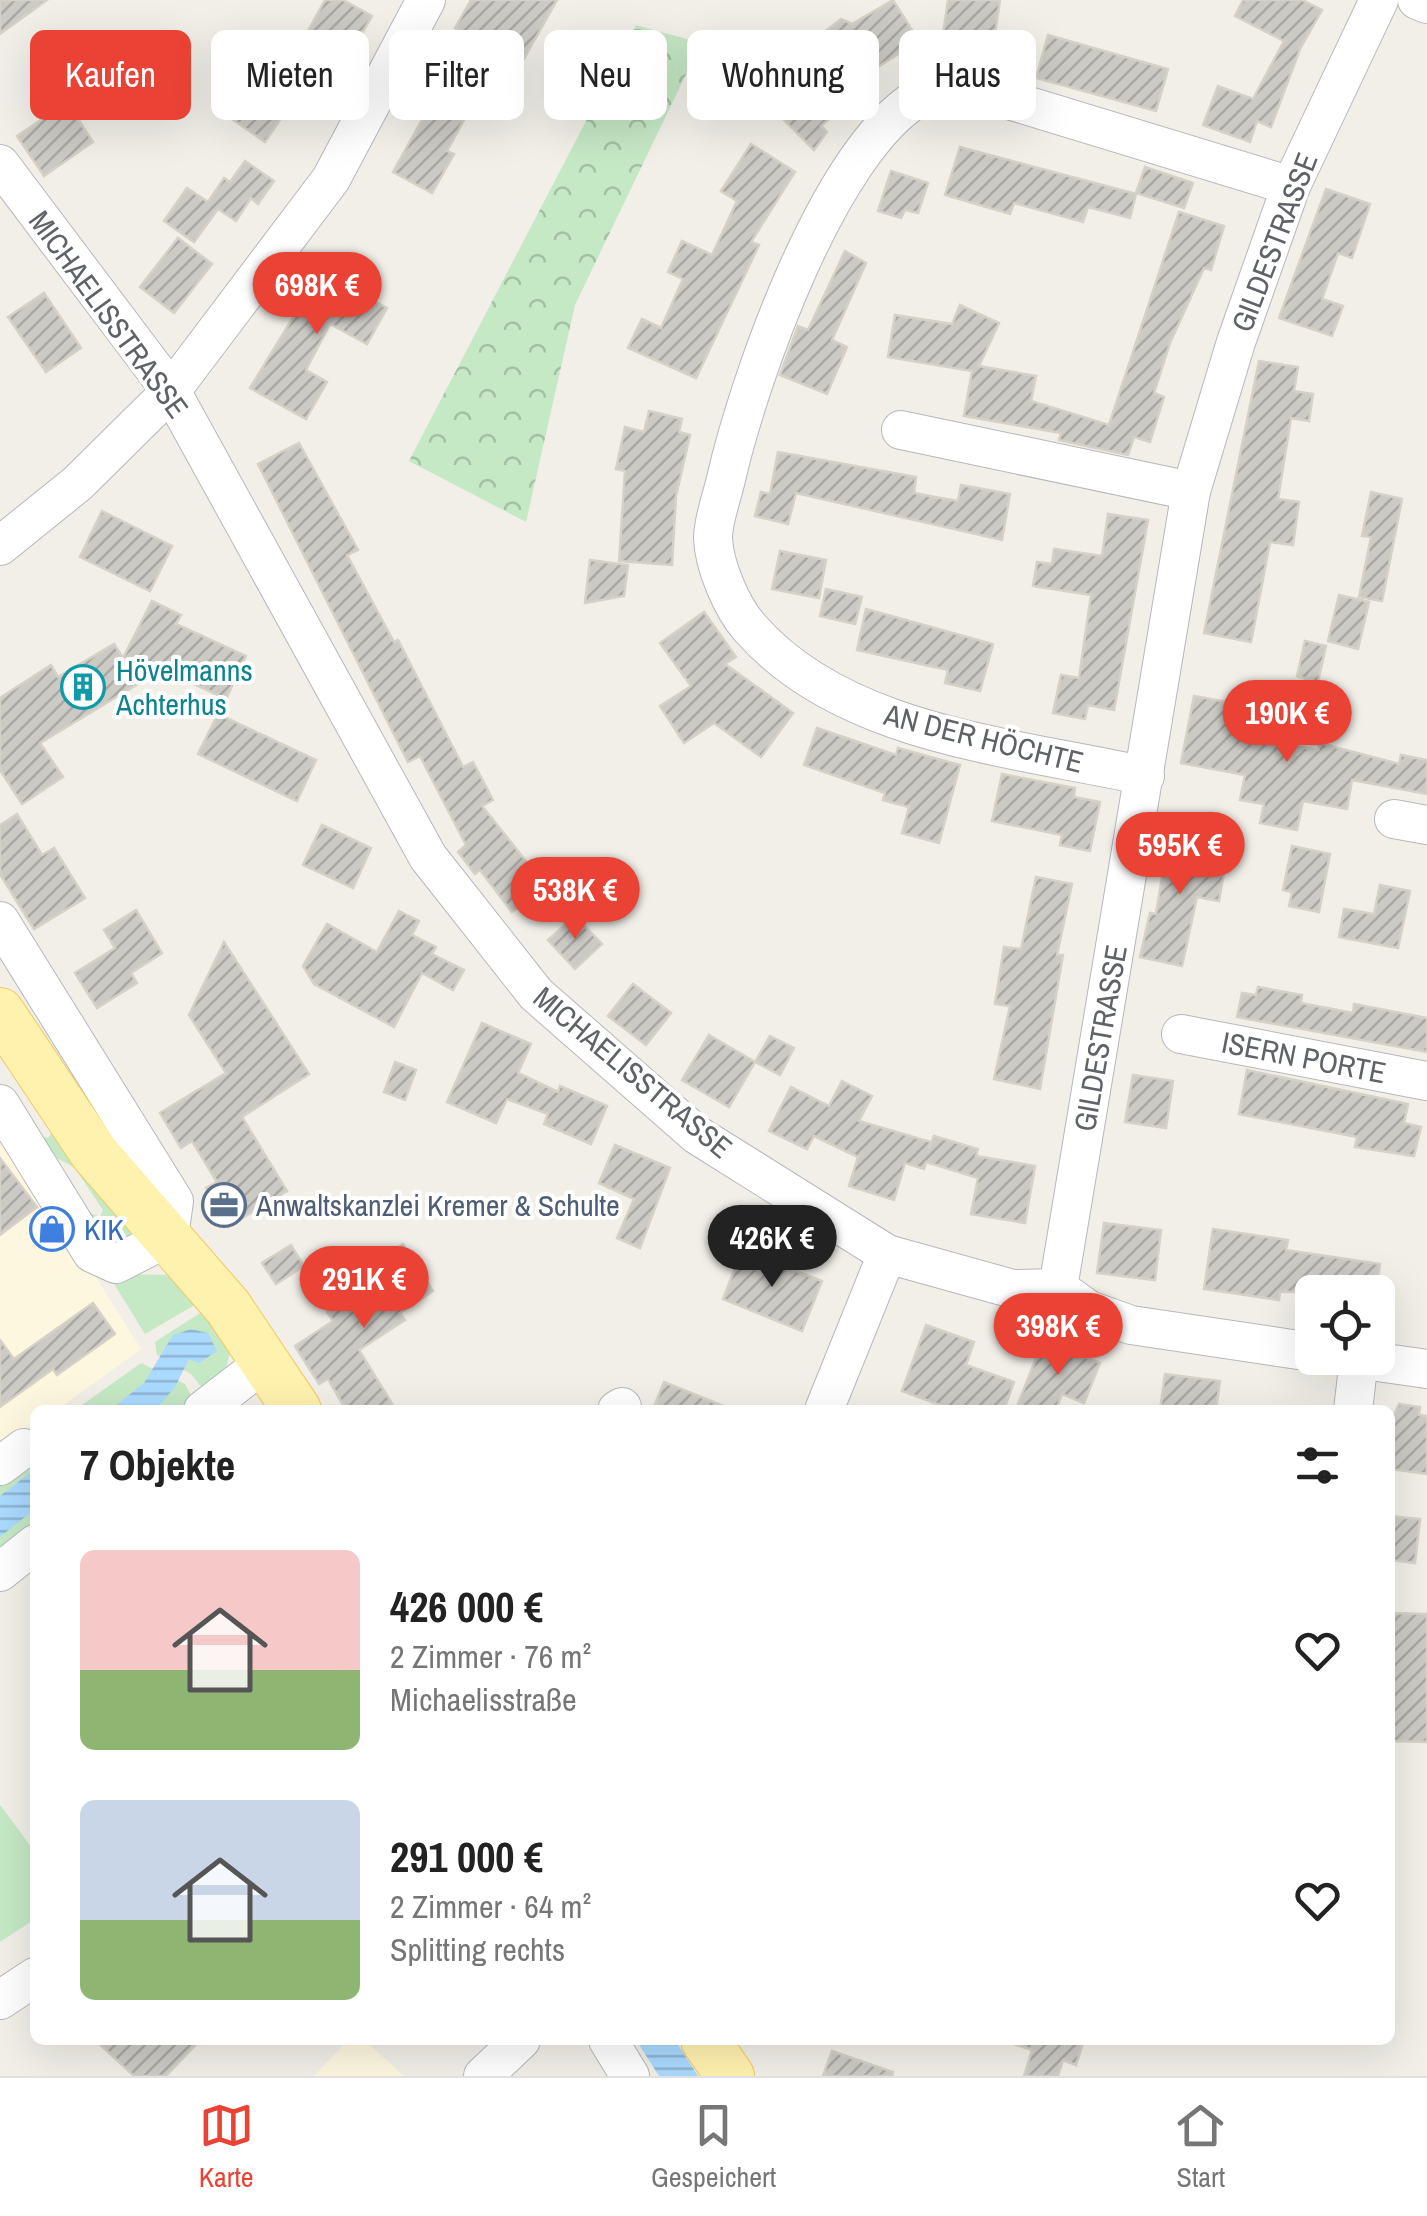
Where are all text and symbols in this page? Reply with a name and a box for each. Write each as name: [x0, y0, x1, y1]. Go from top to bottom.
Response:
chip: Kaufen: [30, 30, 191, 120]
chip: Mieten: [211, 30, 369, 120]
chip: Filter: [389, 30, 524, 120]
chip: Neu: [544, 30, 667, 120]
chip: Wohnung: [687, 30, 879, 120]
chip: Haus: [899, 30, 1036, 120]
street label: GILDESTRASSE: [1222, 147, 1326, 337]
street label: MICHAELISSTRASSE: [20, 202, 198, 426]
pin: 698K €: [236, 252, 398, 337]
text: 698K €: [275, 263, 359, 306]
place label: Hövelmanns Achterhus: [115, 650, 253, 724]
building icon: Hövelmanns Achterhus: [60, 664, 106, 710]
pin: 190K €: [1206, 680, 1368, 765]
text: 190K €: [1245, 691, 1329, 734]
street label: AN DER HÖCHTE: [879, 694, 1088, 782]
pin: 595K €: [1099, 812, 1261, 897]
text: 595K €: [1138, 823, 1222, 866]
pin: 538K €: [494, 857, 656, 942]
text: 538K €: [533, 868, 617, 911]
street label: GILDESTRASSE: [1064, 942, 1136, 1134]
street label: MICHAELISSTRASSE: [525, 977, 741, 1167]
street label: ISERN PORTE: [1219, 1021, 1389, 1093]
office icon: Anwaltskanzlei Kremer & Schulte: [201, 1182, 247, 1228]
place label: Anwaltskanzlei Kremer & Schulte: [255, 1185, 620, 1225]
pin: 426K €: [691, 1205, 853, 1290]
shop icon: KIK: [29, 1206, 75, 1252]
place label: KIK: [84, 1209, 124, 1249]
text: 426K €: [730, 1216, 814, 1259]
pin: 291K €: [283, 1246, 445, 1331]
text: 291K €: [322, 1257, 406, 1300]
map controls: [1295, 1275, 1395, 1375]
button: locate: [1295, 1275, 1395, 1375]
pin: 398K €: [977, 1293, 1139, 1378]
text: 398K €: [1016, 1304, 1100, 1347]
text: 7 Objekte: [80, 1437, 235, 1493]
icon: filters: [1290, 1438, 1345, 1493]
text: 426 000 €: [390, 1579, 543, 1635]
icon: home: [160, 1590, 280, 1710]
icon: heart: [1290, 1623, 1345, 1678]
text: 2 Zimmer · 76 m²: [390, 1635, 591, 1678]
text: Michaelisstraße: [390, 1678, 577, 1721]
text: 291 000 €: [390, 1829, 543, 1885]
icon: home: [160, 1840, 280, 1960]
icon: heart: [1290, 1873, 1345, 1928]
text: 2 Zimmer · 64 m²: [390, 1885, 591, 1928]
text: Splitting rechts: [390, 1928, 565, 1971]
tab: Karte: [199, 2098, 254, 2196]
tab: Gespeichert: [651, 2098, 776, 2196]
tab: Start: [1173, 2098, 1228, 2196]

